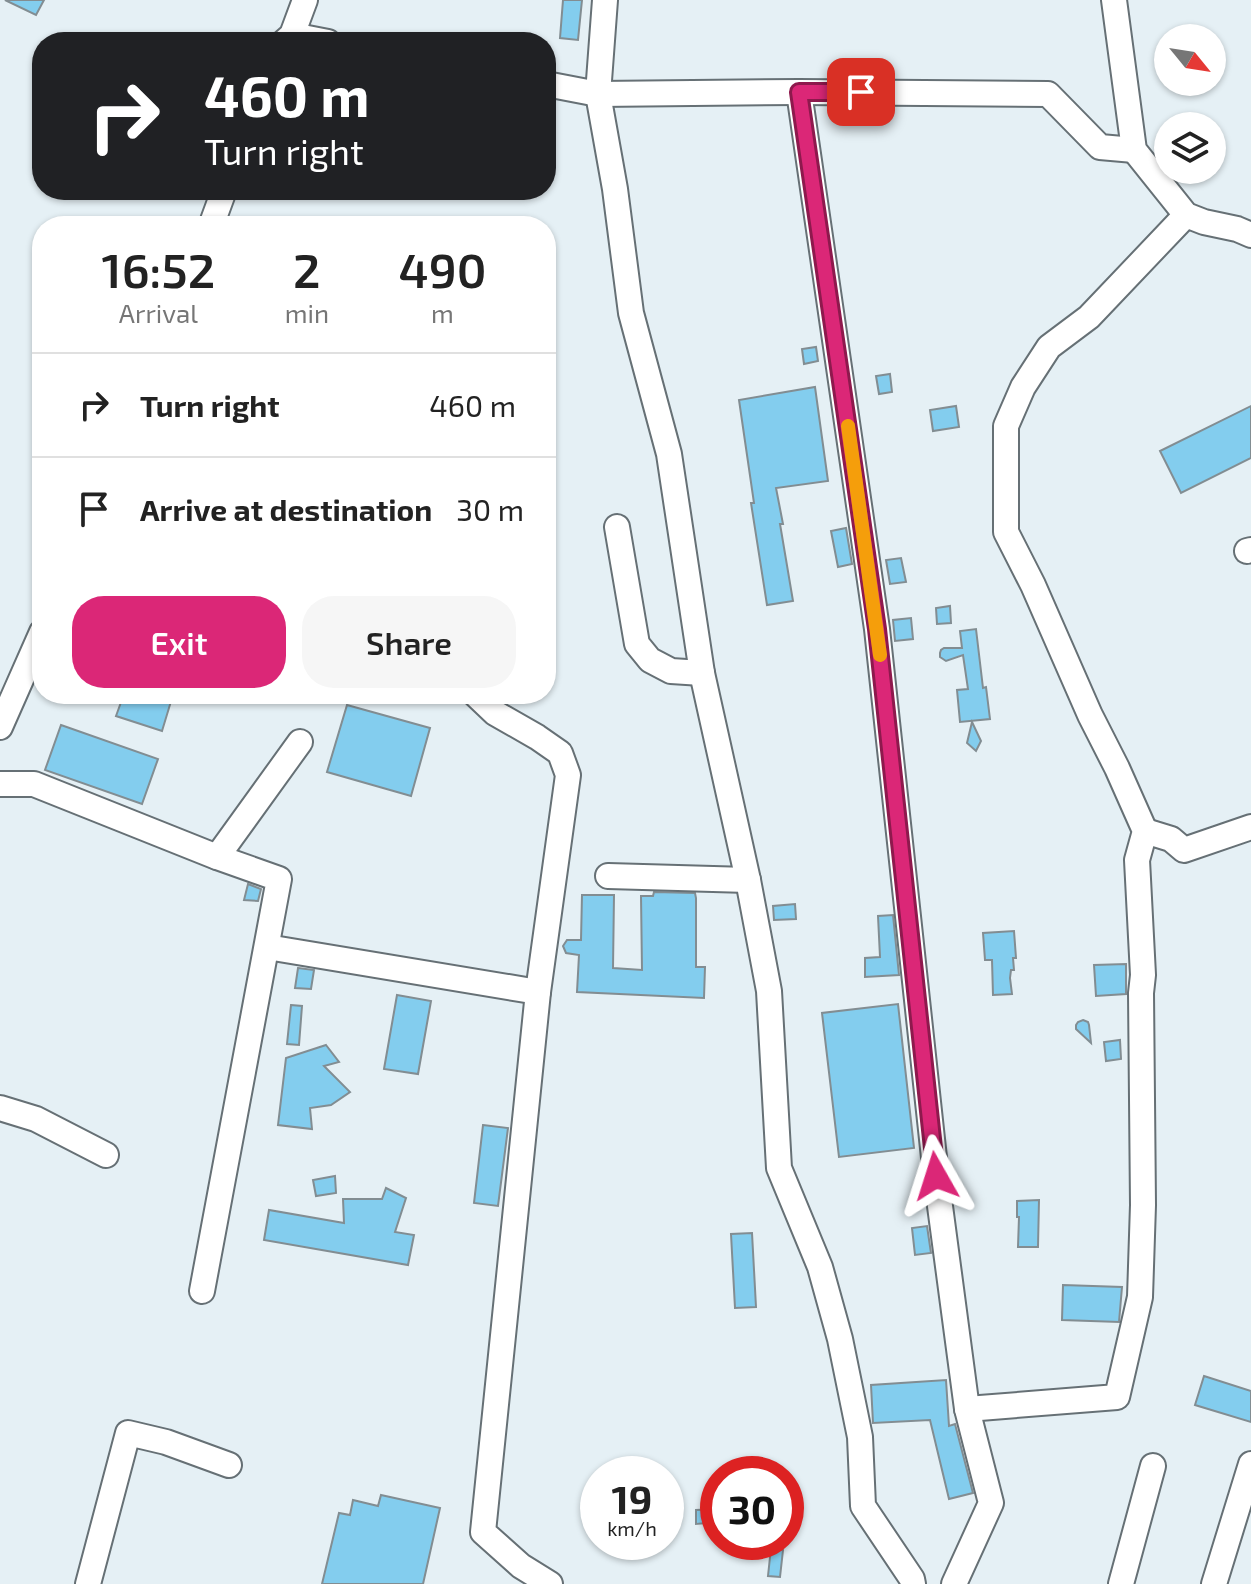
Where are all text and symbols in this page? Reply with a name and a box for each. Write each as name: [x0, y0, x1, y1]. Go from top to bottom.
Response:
north arrow: [1154, 24, 1226, 96]
map controls: [1154, 24, 1226, 184]
pin: [827, 58, 895, 126]
text: 460 m: [204, 61, 369, 128]
icon: right: [72, 64, 176, 168]
icon: arrive: [839, 70, 883, 114]
button: layers: [1154, 112, 1226, 184]
text: Turn right: [204, 129, 364, 172]
text: 16:52: [102, 240, 215, 298]
text: 2: [293, 240, 321, 298]
text: 490: [399, 240, 486, 298]
text: Arrival: [119, 297, 198, 328]
text: min: [285, 297, 329, 328]
text: m: [431, 297, 454, 328]
icon: right: [72, 383, 116, 427]
text: Turn right: [140, 387, 280, 423]
text: 460 m: [429, 387, 516, 423]
icon: arrive: [72, 487, 116, 531]
text: Arrive at destination: [140, 491, 432, 527]
text: 30 m: [456, 491, 524, 527]
button: Exit: [72, 596, 286, 688]
button: Share: [302, 596, 516, 688]
position arrow: [894, 1134, 978, 1218]
speed limit sign: 30: [700, 1456, 804, 1560]
text: 19: [612, 1474, 652, 1522]
text: km/h: [607, 1516, 657, 1540]

